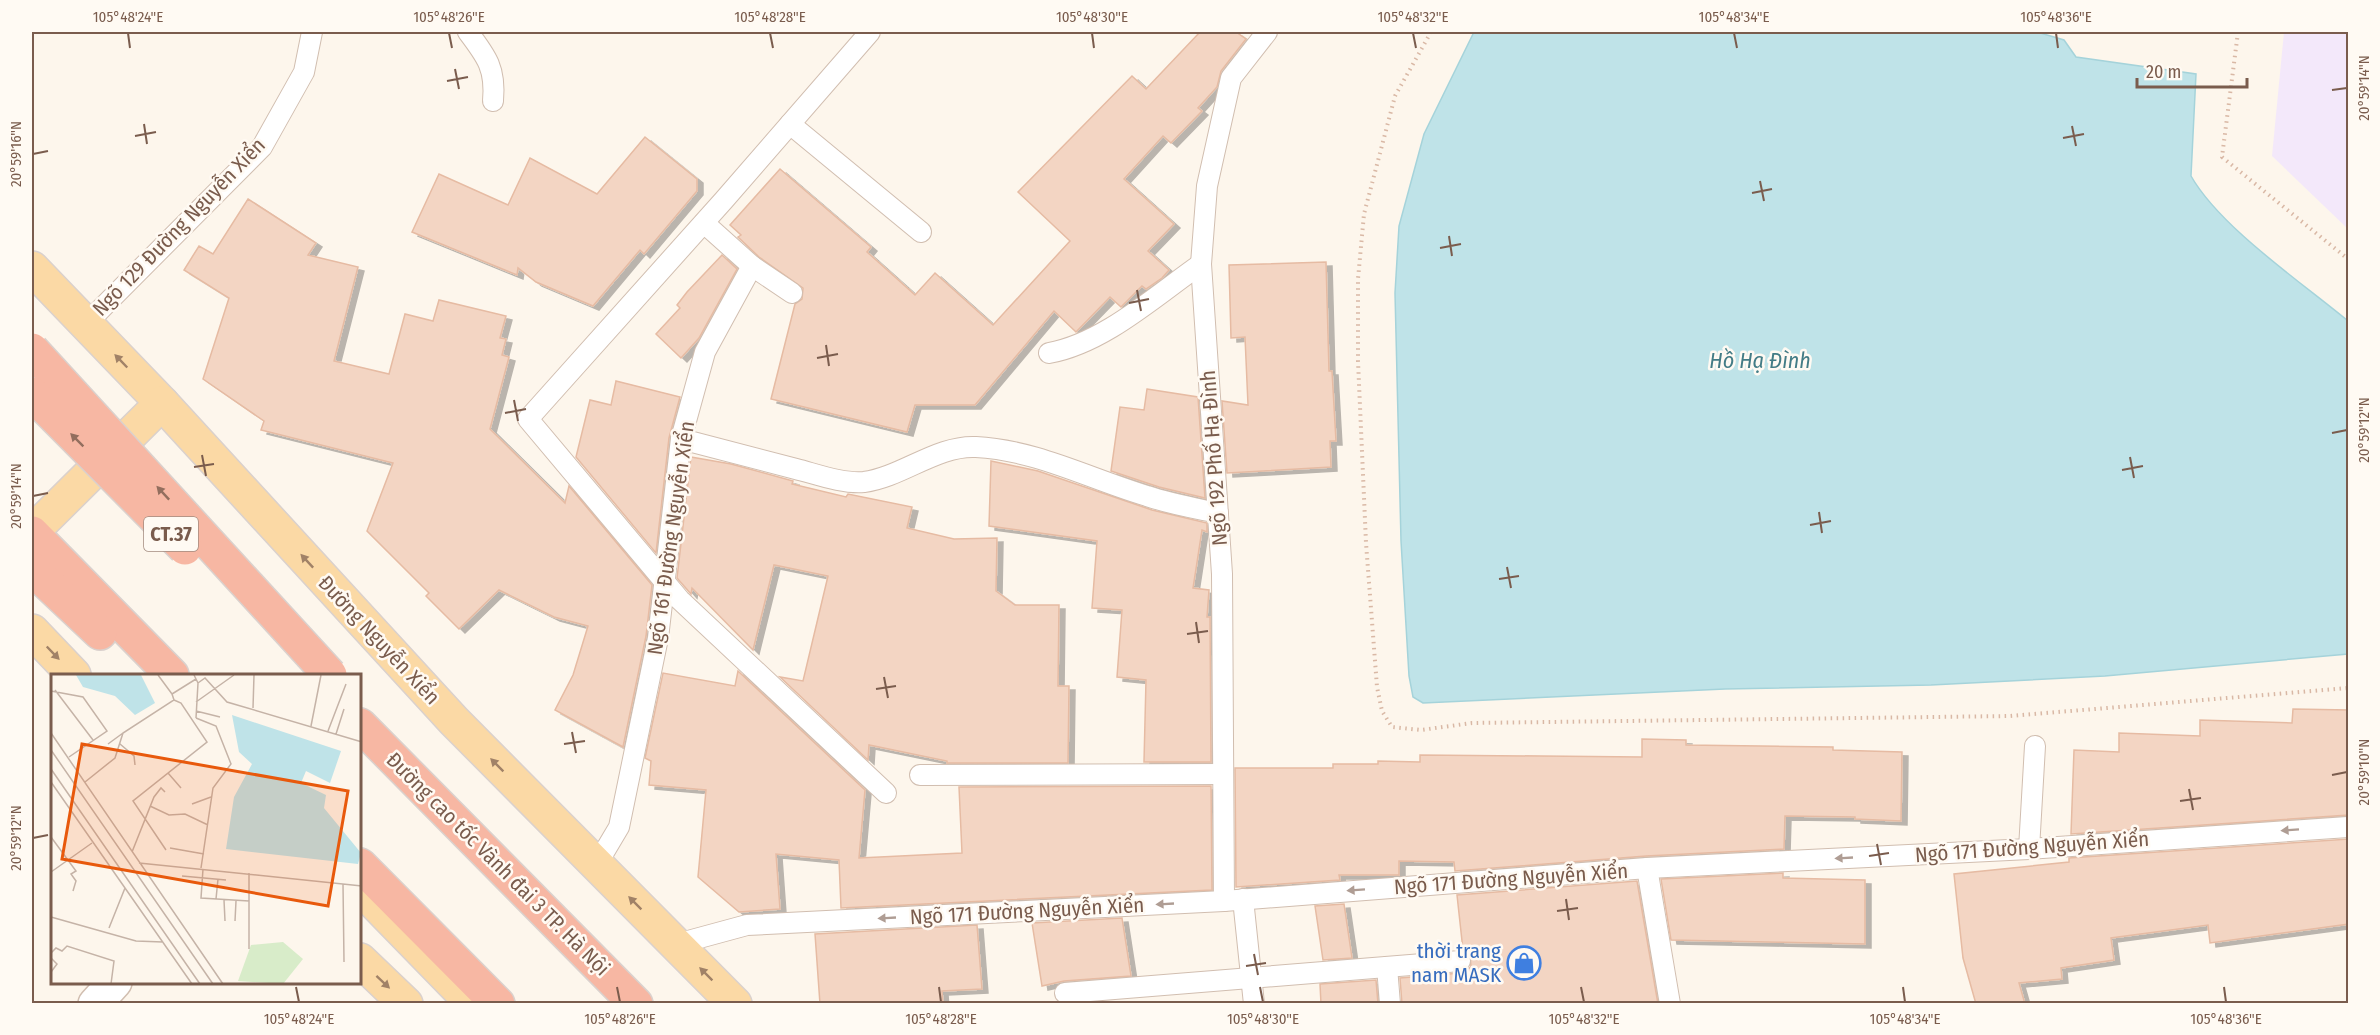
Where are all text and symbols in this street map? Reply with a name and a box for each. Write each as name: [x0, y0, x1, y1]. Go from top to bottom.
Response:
text: 105°48'24"E: [93, 8, 163, 26]
text: 105°48'26"E: [413, 8, 485, 26]
text: 105°48'28"E: [734, 8, 806, 26]
text: 105°48'30"E: [1056, 8, 1128, 26]
text: 105°48'32"E: [1378, 8, 1448, 26]
text: 105°48'34"E: [1699, 8, 1769, 26]
text: 105°48'36"E: [2020, 8, 2092, 26]
scale bar: [2137, 51, 2246, 89]
text: 20°59'14"N: [2355, 55, 2373, 121]
text: 20 m: [2146, 61, 2181, 83]
text: 20°59'16"N: [7, 121, 25, 187]
street label: Ngõ 129 Đường Nguyễn Xiển: [87, 133, 271, 321]
water label: Hồ Hạ Đình: [1709, 347, 1811, 374]
one-way arrow: [114, 353, 128, 368]
street label: Ngõ 192 Phố Hạ Đình: [1195, 369, 1233, 547]
text: 20°59'12"N: [2355, 397, 2373, 463]
street label: Ngõ 161 Đường Nguyễn Xiển: [642, 419, 700, 657]
one-way arrow: [71, 433, 85, 447]
text: 20°59'14"N: [7, 463, 25, 529]
one-way arrow: [156, 485, 170, 500]
road number: CT.37: [144, 517, 198, 551]
one-way arrow: [300, 554, 314, 569]
street label: Đường Nguyễn Xiển: [313, 570, 445, 710]
one-way arrow: [45, 645, 59, 659]
inset map: [51, 674, 362, 984]
text: 20°59'10"N: [2355, 739, 2373, 805]
street label: Đường cao tốc Vành đai 3 TP. Hà Nội: [381, 747, 615, 981]
one-way arrow: [491, 758, 505, 772]
text: 20°59'12"N: [7, 805, 25, 871]
street label: Ngõ 171 Đường Nguyễn Xiển: [1914, 826, 2150, 868]
one-way arrow: [2281, 826, 2300, 835]
one-way arrow: [1835, 854, 1854, 863]
street label: Ngõ 171 Đường Nguyễn Xiển: [1393, 858, 1629, 900]
one-way arrow: [1347, 886, 1366, 895]
street label: Ngõ 171 Đường Nguyễn Xiển: [909, 892, 1145, 930]
one-way arrow: [629, 896, 643, 910]
one-way arrow: [1156, 899, 1175, 908]
one-way arrow: [877, 913, 896, 922]
place label: thời trang nam MASK: [1411, 938, 1502, 988]
shop icon: thời trang nam MASK: [1506, 945, 1542, 981]
one-way arrow: [699, 966, 713, 981]
one-way arrow: [375, 975, 390, 988]
text: 105°48'24"E: [264, 1010, 334, 1028]
text: 105°48'26"E: [584, 1010, 656, 1028]
text: 105°48'28"E: [905, 1010, 977, 1028]
text: 105°48'30"E: [1227, 1010, 1299, 1028]
text: 105°48'32"E: [1549, 1010, 1619, 1028]
text: 105°48'34"E: [1870, 1010, 1940, 1028]
text: 105°48'36"E: [2190, 1010, 2262, 1028]

